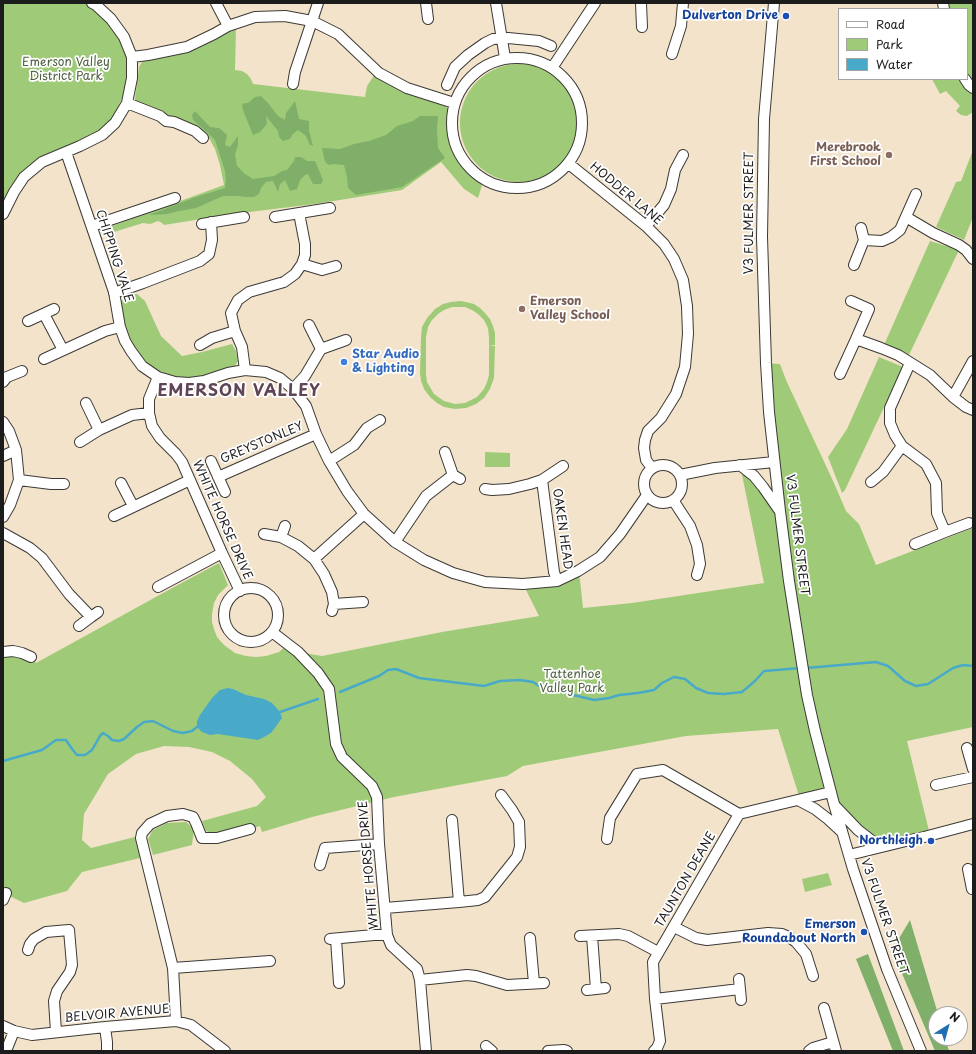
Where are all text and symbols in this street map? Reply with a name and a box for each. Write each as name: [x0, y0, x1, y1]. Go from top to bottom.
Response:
legend: [838, 8, 968, 80]
place label: Dulverton Drive: [682, 9, 778, 23]
marker: Dulverton Drive: [781, 11, 791, 21]
text: Road: [876, 15, 905, 33]
text: Park: [876, 35, 903, 53]
text: Water: [876, 55, 912, 73]
park label: Emerson Valley District Park: [22, 56, 110, 84]
place label: Merebrook First School: [810, 141, 881, 169]
marker: Merebrook First School: [884, 150, 894, 160]
street label: V3 FULMER STREET: [743, 152, 757, 274]
street label: HODDER LANE: [587, 159, 665, 229]
street label: CHIPPING VALE: [92, 208, 136, 304]
place label: Emerson Valley School: [530, 295, 610, 323]
marker: Emerson Valley School: [517, 304, 527, 314]
place label: Star Audio & Lighting: [352, 348, 419, 376]
marker: Star Audio & Lighting: [339, 357, 349, 367]
district label: EMERSON VALLEY: [158, 382, 320, 402]
street label: GREYSTONLEY: [218, 419, 306, 467]
street label: WHITE HORSE DRIVE: [189, 458, 255, 582]
street label: V3 FULMER STREET: [782, 473, 812, 597]
street label: OAKEN HEAD: [549, 487, 575, 571]
park label: Tattenhoe Valley Park: [539, 668, 605, 696]
street label: WHITE HORSE DRIVE: [356, 800, 382, 930]
street label: TAUNTON DEANE: [653, 830, 719, 930]
place label: Northleigh: [859, 834, 923, 848]
marker: Northleigh: [926, 836, 936, 846]
street label: V3 FULMER STREET: [857, 857, 911, 977]
place label: Emerson Roundabout North: [742, 918, 856, 946]
marker: Emerson Roundabout North: [859, 927, 869, 937]
street label: BELVOIR AVENUE: [64, 1002, 170, 1026]
north arrow: [928, 1006, 968, 1046]
text: N: [946, 1007, 964, 1026]

